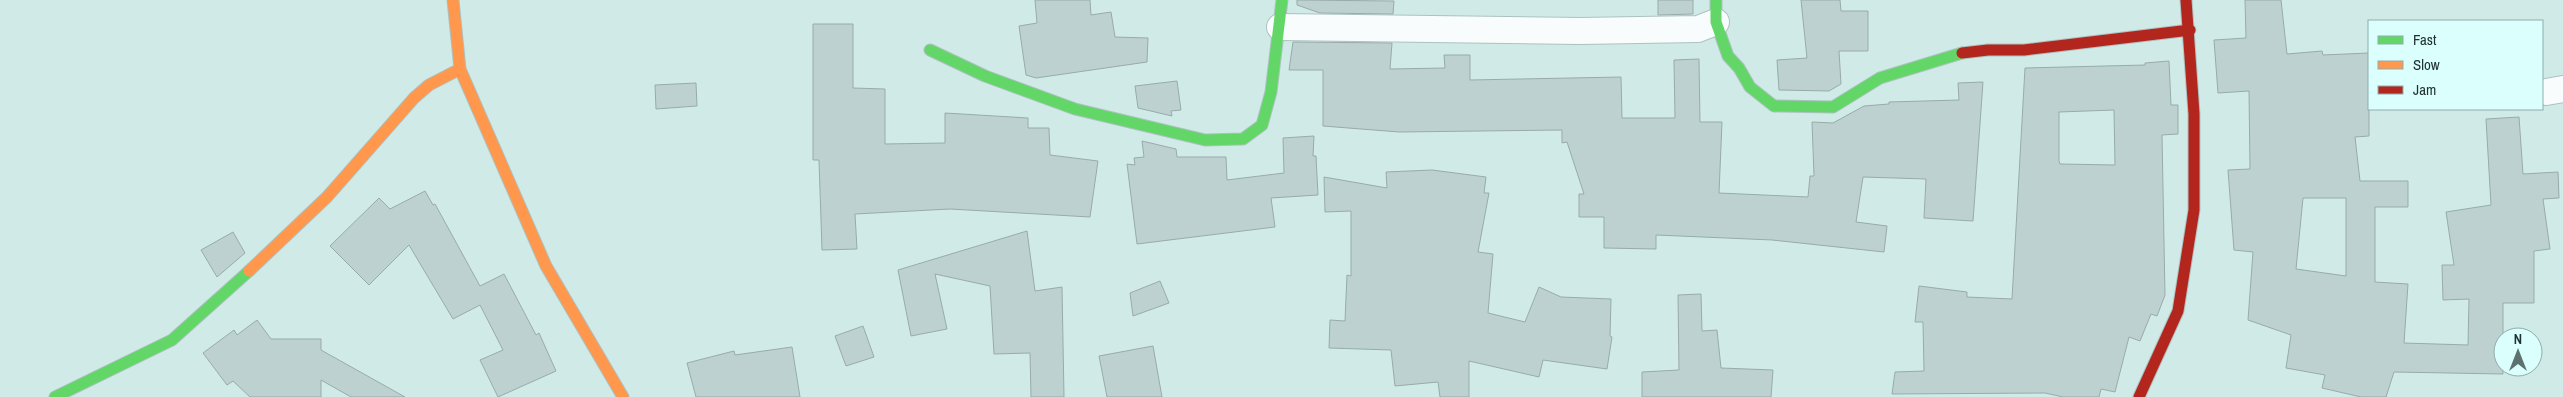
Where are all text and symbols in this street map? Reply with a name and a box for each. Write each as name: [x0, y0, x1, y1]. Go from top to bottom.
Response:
legend: [2368, 20, 2543, 110]
text: Fast: [2413, 29, 2437, 50]
text: Slow: [2413, 54, 2440, 75]
text: Jam: [2413, 79, 2436, 100]
north arrow: [2493, 327, 2543, 377]
text: N: [2514, 330, 2522, 348]

